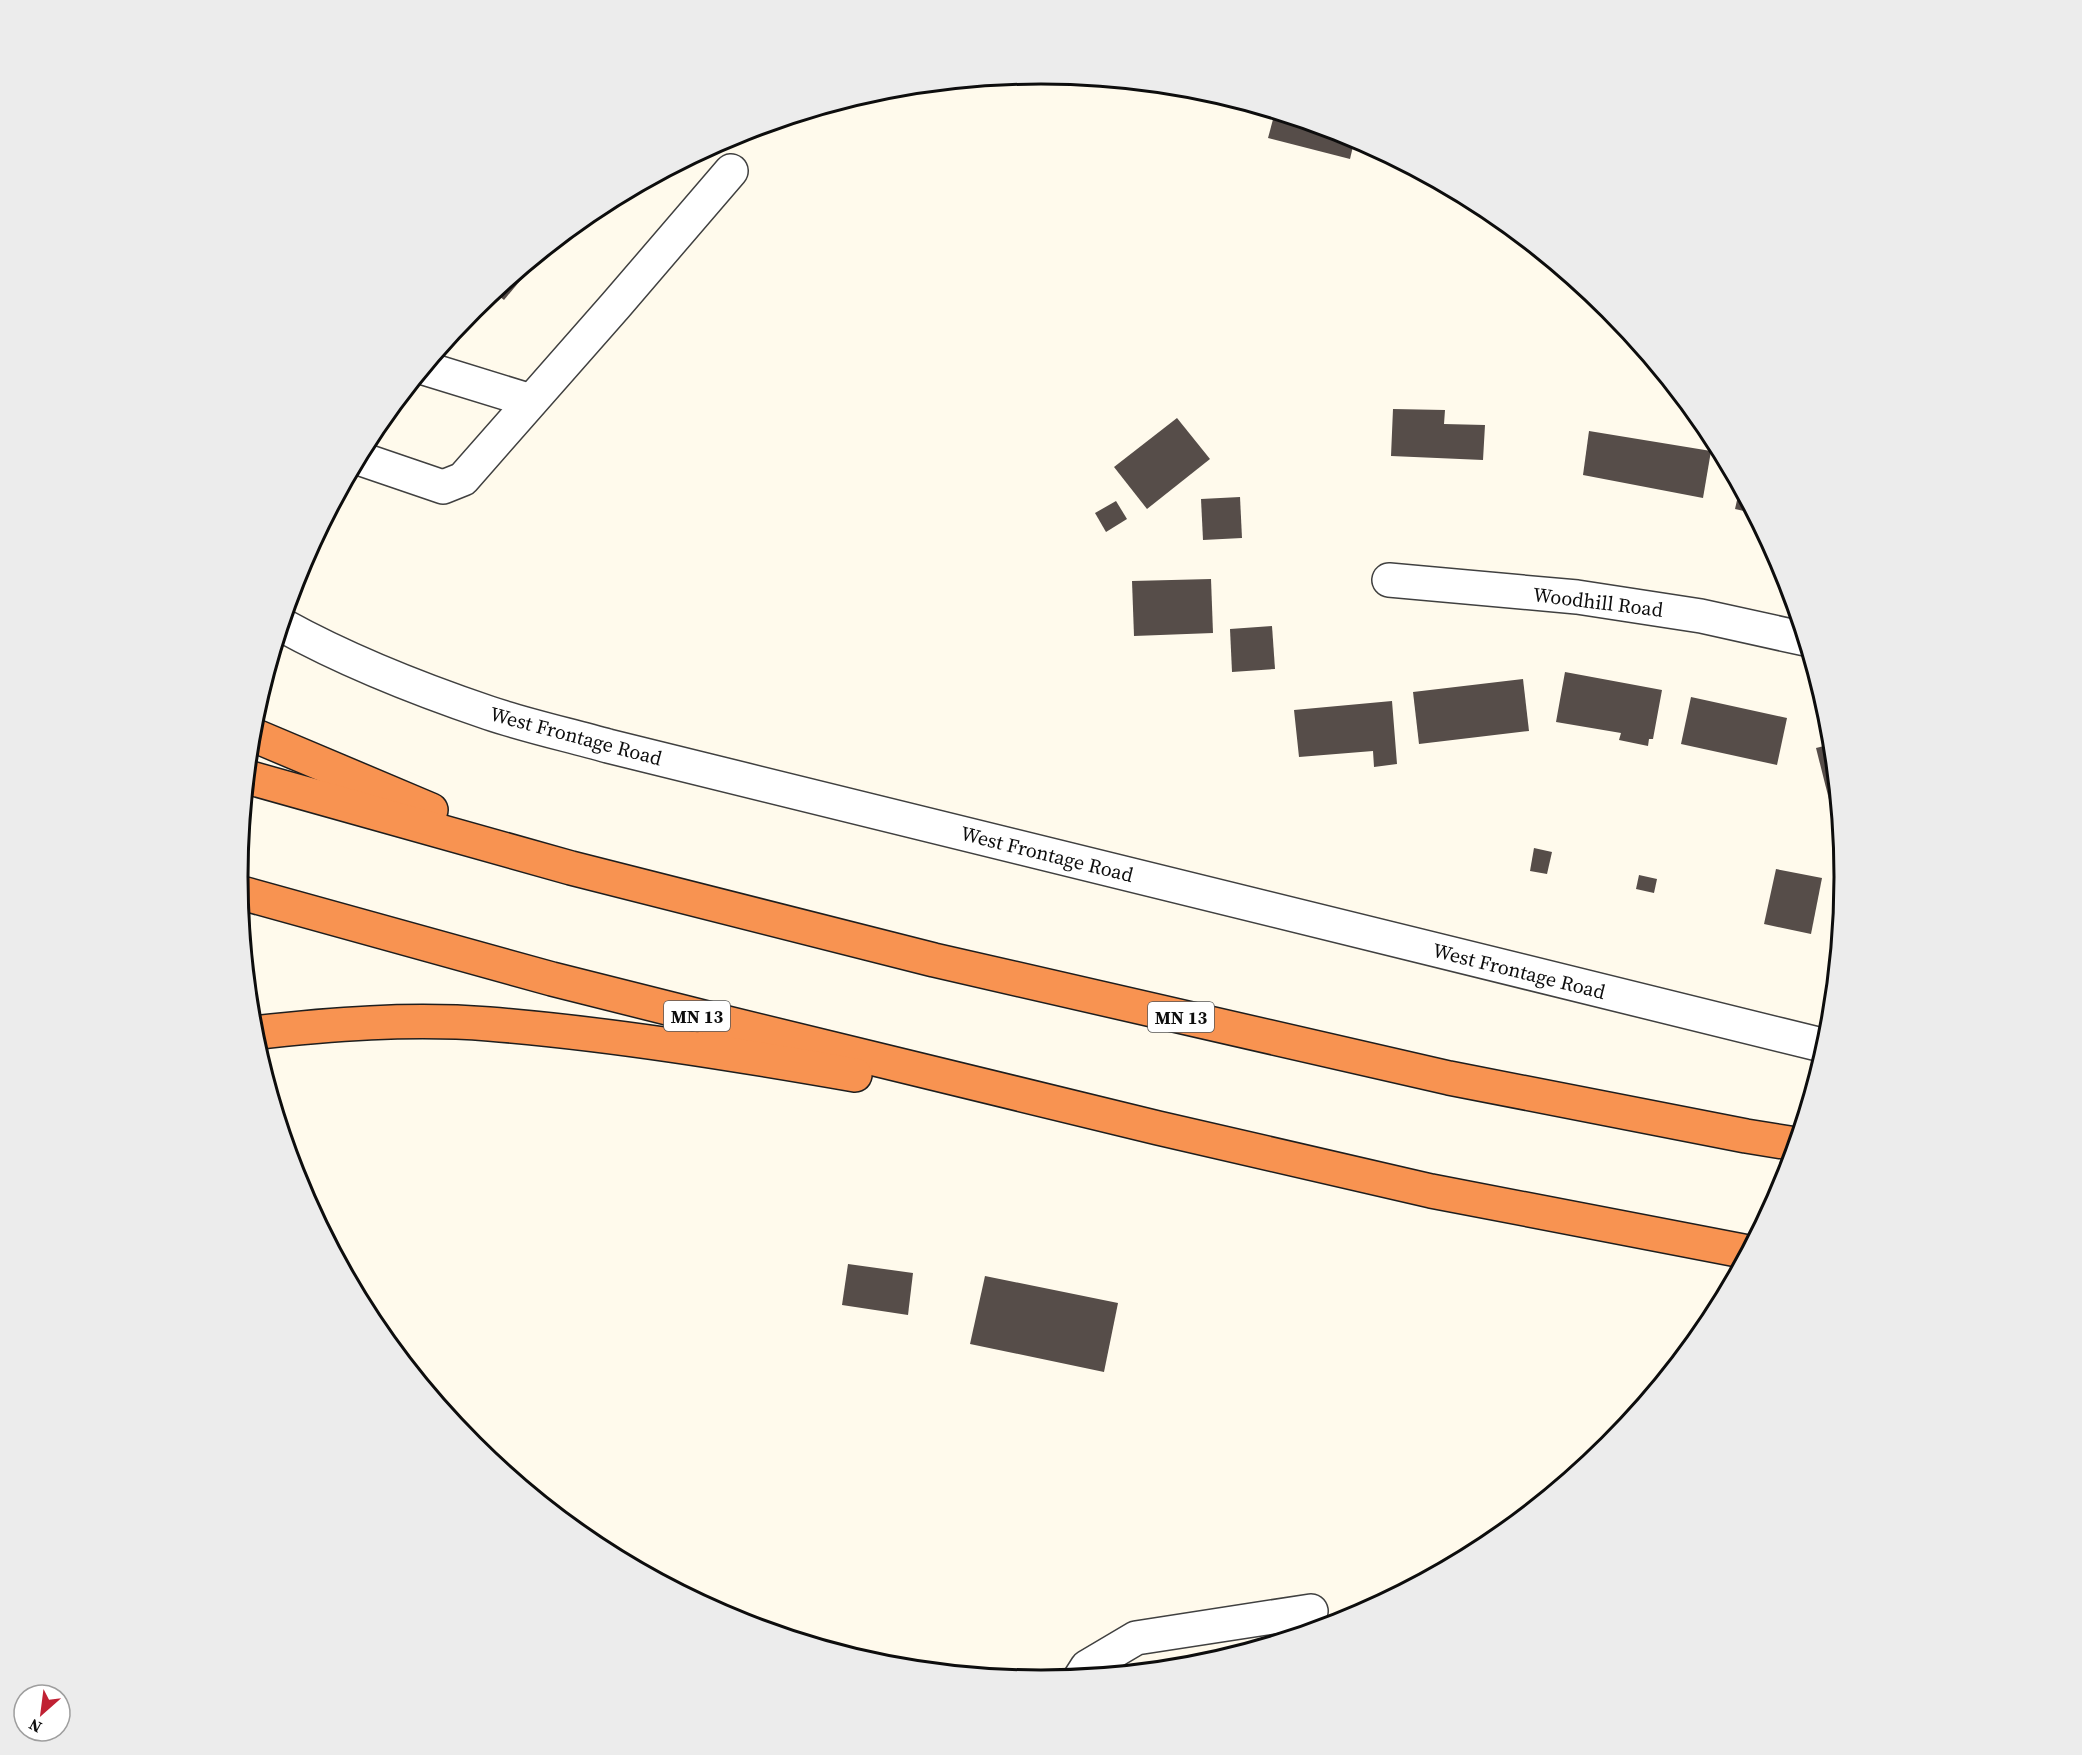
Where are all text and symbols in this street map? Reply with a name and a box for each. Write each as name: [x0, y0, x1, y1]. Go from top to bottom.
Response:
street label: Woodhill Road: [1531, 580, 1665, 624]
street label: West Frontage Road: [487, 700, 666, 773]
street label: West Frontage Road: [958, 819, 1137, 889]
street label: West Frontage Road: [1430, 936, 1609, 1006]
road number: MN 13: [664, 1001, 730, 1031]
road number: MN 13: [1148, 1002, 1214, 1032]
north arrow: [12, 1683, 72, 1743]
text: N: [24, 1714, 45, 1739]

